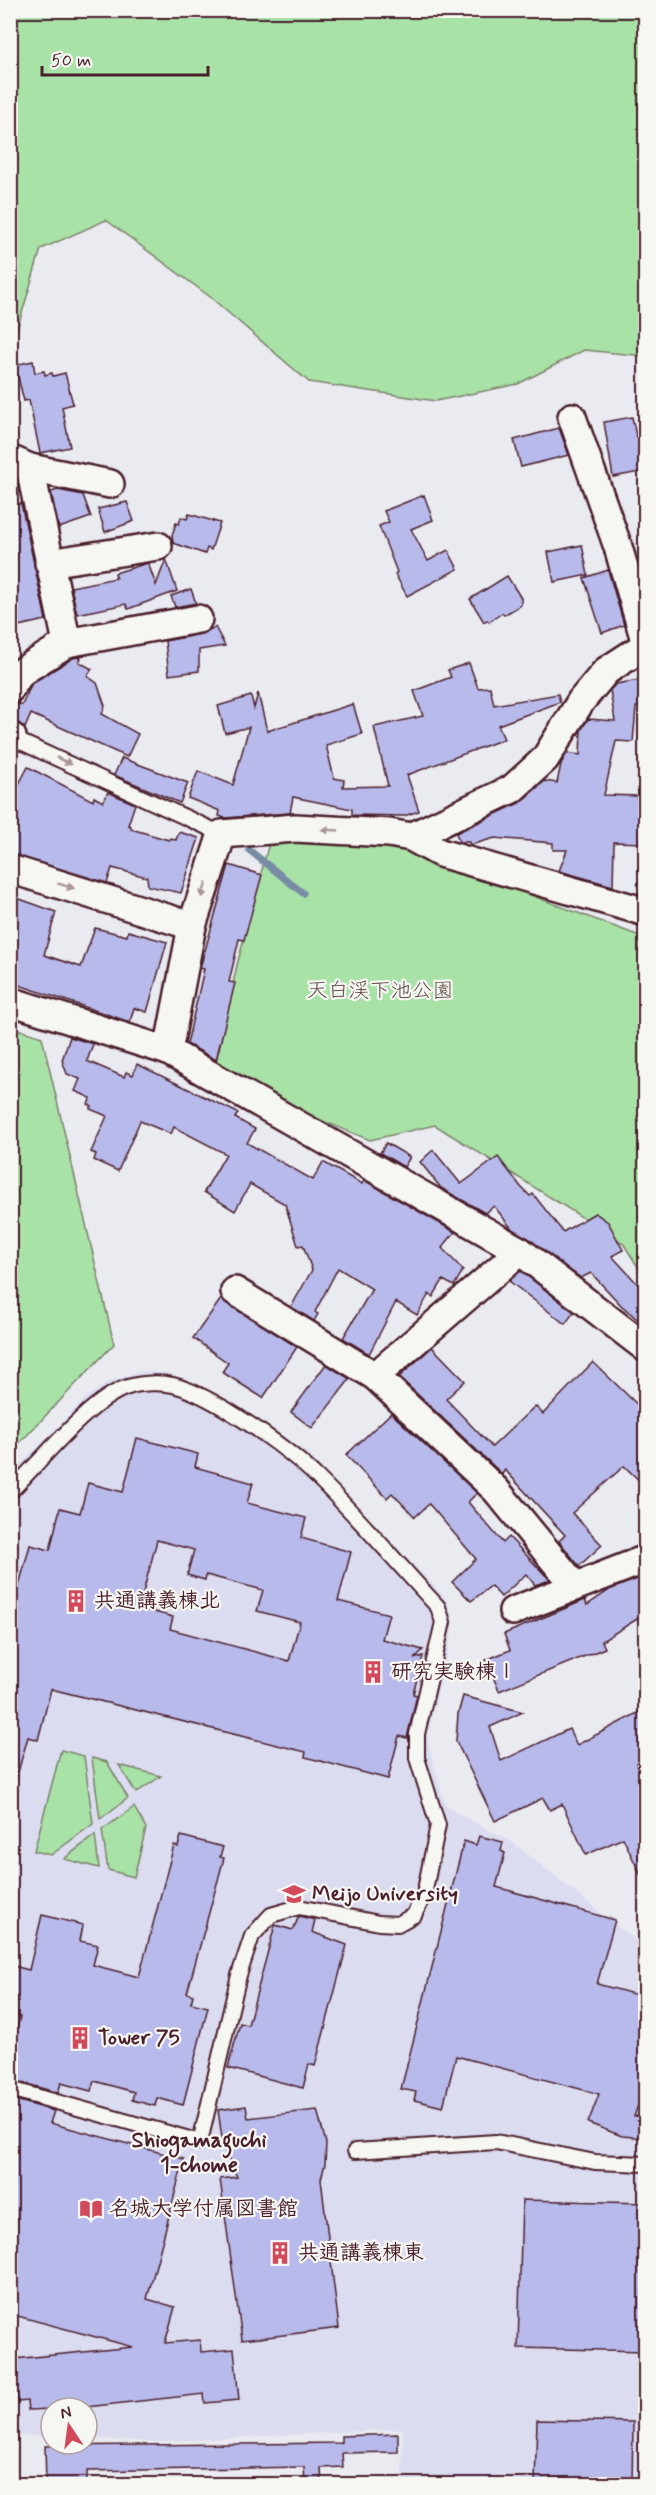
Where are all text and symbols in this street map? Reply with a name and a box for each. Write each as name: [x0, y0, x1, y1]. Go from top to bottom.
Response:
scale bar: [42, 39, 208, 77]
text: 50 m: [51, 49, 91, 73]
one-way arrow: [55, 757, 72, 766]
one-way arrow: [321, 825, 340, 834]
one-way arrow: [199, 881, 208, 899]
one-way arrow: [57, 882, 75, 892]
park label: 天白渓下池公園: [307, 977, 454, 1005]
place label: 共通講義棟北: [94, 1587, 220, 1615]
building icon: 共通講義棟北: [63, 1588, 89, 1614]
place label: 研究実験棟Ⅰ: [391, 1658, 517, 1686]
building icon: 研究実験棟Ⅰ: [360, 1659, 386, 1685]
place label: Meijo University: [312, 1880, 458, 1908]
school or university icon: Meijo University: [281, 1881, 307, 1907]
place label: Tower 75: [98, 2024, 180, 2052]
building icon: Tower 75: [67, 2025, 93, 2051]
district label: Shiogamaguchi 1-chome: [132, 2127, 266, 2180]
place label: 名城大学付属図書館: [109, 2195, 298, 2223]
library icon: 名城大学付属図書館: [78, 2196, 104, 2222]
place label: 共通講義棟東: [298, 2239, 424, 2267]
building icon: 共通講義棟東: [267, 2240, 293, 2266]
north arrow: [39, 2396, 99, 2456]
text: N: [58, 2401, 74, 2424]

